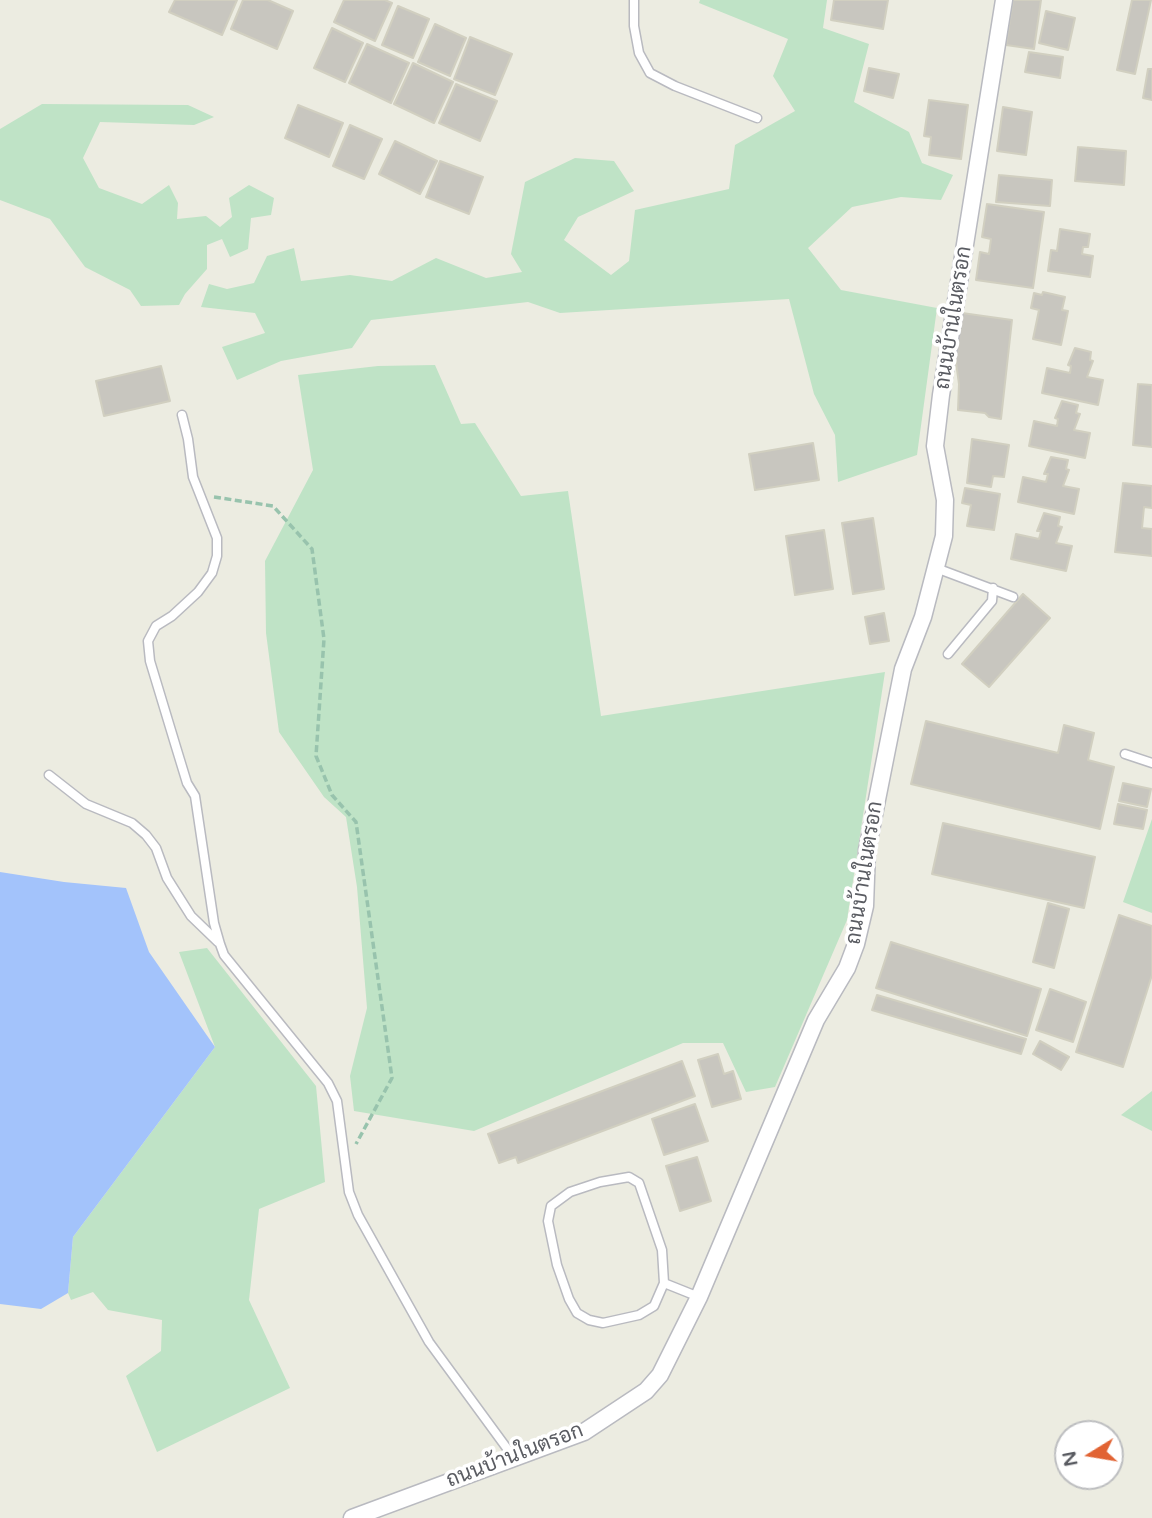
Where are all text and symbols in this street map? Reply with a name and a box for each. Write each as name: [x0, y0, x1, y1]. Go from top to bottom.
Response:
street label: ถนนบ้านในตรอก: [930, 245, 978, 391]
street label: ถนนบ้านในตรอก: [841, 800, 889, 946]
street label: ถนนบ้านในตรอก: [443, 1418, 587, 1494]
north arrow: [1054, 1420, 1124, 1490]
text: N: [1058, 1449, 1083, 1468]

